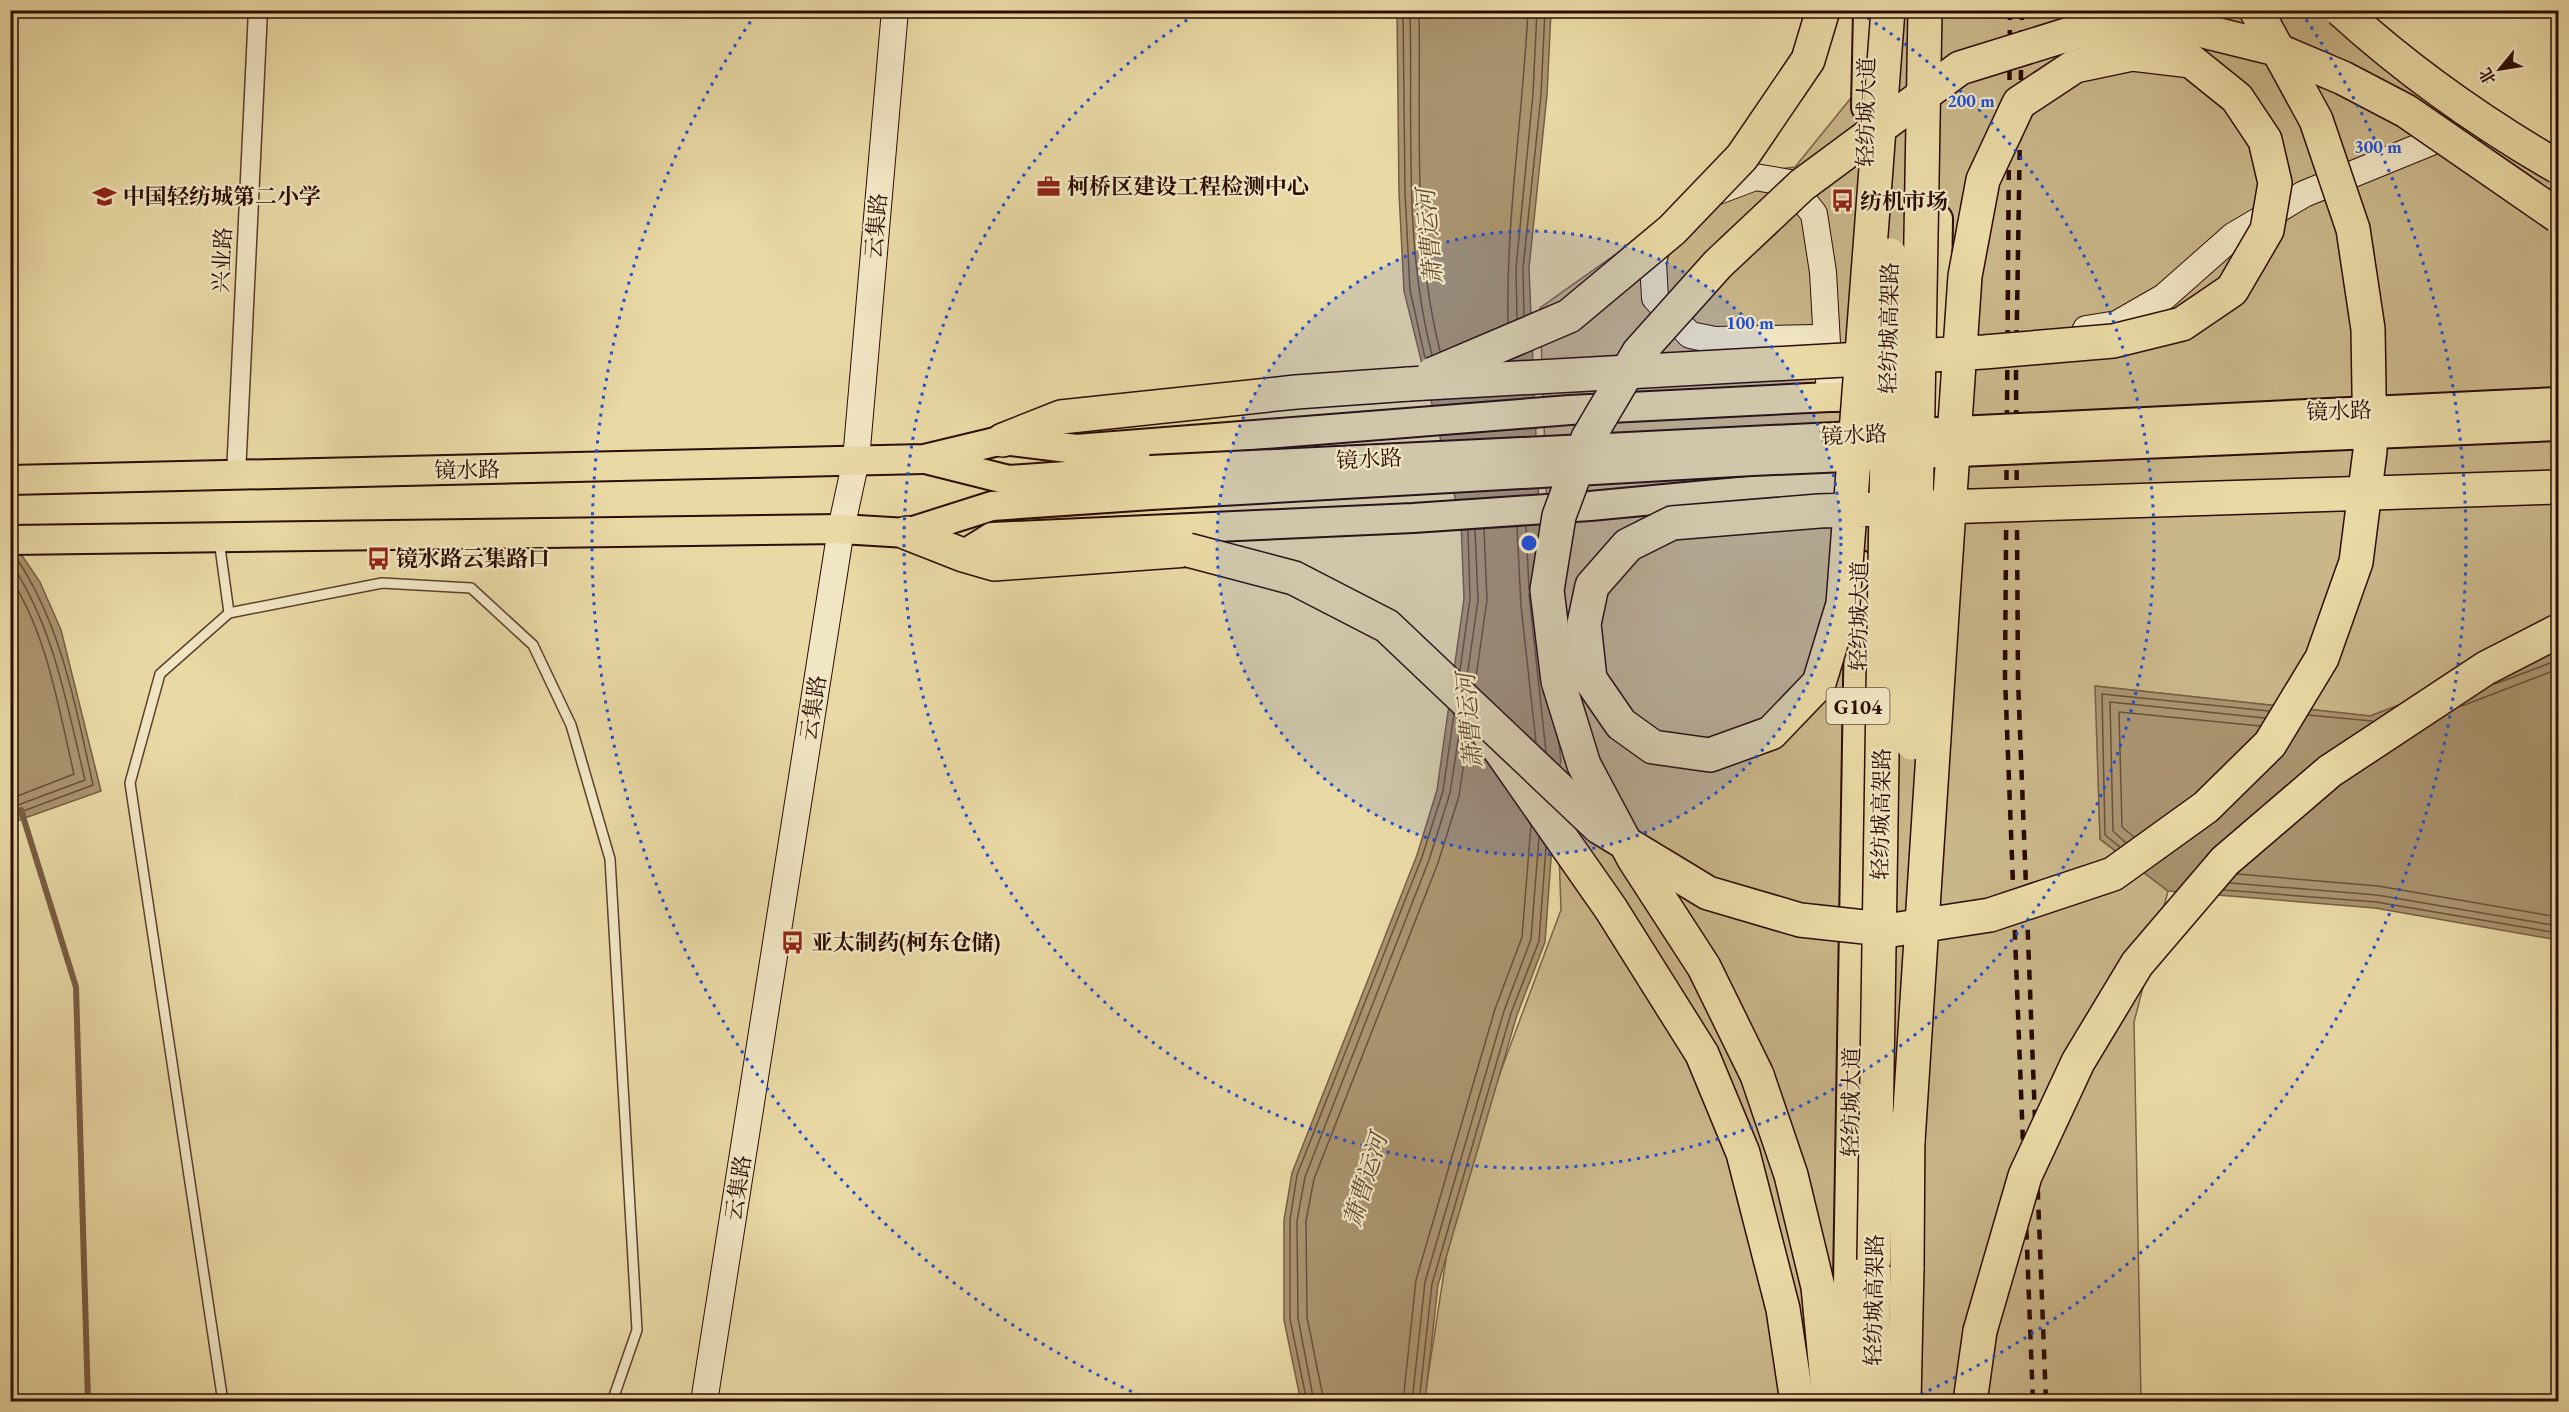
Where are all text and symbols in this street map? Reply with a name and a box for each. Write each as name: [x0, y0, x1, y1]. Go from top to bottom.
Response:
north arrow: [2470, 39, 2530, 99]
street label: 轻纺城大道: [1851, 57, 1881, 167]
text: 北: [2474, 64, 2501, 88]
text: 200 m: [1947, 89, 1995, 112]
text: 300 m: [2354, 135, 2402, 158]
place label: 柯桥区建设工程检测中心: [1067, 172, 1309, 201]
office icon: 柯桥区建设工程检测中心: [1036, 173, 1062, 199]
place label: 中国轻纺城第二小学: [123, 182, 321, 211]
school or university icon: 中国轻纺城第二小学: [92, 183, 118, 209]
water label: 萧曹运河: [1409, 184, 1449, 286]
place label: 纺机市场: [1860, 187, 1948, 216]
bus stop icon: 纺机市场: [1829, 188, 1855, 214]
street label: 云集路: [859, 192, 893, 260]
street label: 兴业路: [206, 226, 238, 294]
street label: 轻纺城高架路: [1873, 262, 1905, 394]
text: 100 m: [1726, 311, 1774, 334]
street label: 镜水路: [2306, 395, 2372, 427]
street label: 镜水路: [1820, 419, 1888, 451]
street label: 镜水路: [1335, 443, 1403, 475]
street label: 镜水路: [434, 455, 500, 485]
centre of rings: [1519, 533, 1539, 553]
place label: 镜水路云集路口: [396, 544, 550, 573]
bus stop icon: 镜水路云集路口: [365, 545, 391, 571]
street label: 轻纺城大道: [1844, 561, 1874, 671]
water label: 萧曹运河: [1449, 668, 1489, 770]
street label: 云集路: [794, 673, 832, 743]
road number: G104: [1826, 688, 1890, 724]
street label: 轻纺城高架路: [1865, 748, 1897, 880]
place label: 亚太制药(柯东仓储): [811, 928, 1000, 957]
bus stop icon: 亚太制药(柯东仓储): [780, 929, 806, 955]
street label: 轻纺城大道: [1836, 1047, 1866, 1157]
water label: 萧曹运河: [1336, 1126, 1395, 1230]
street label: 云集路: [719, 1153, 757, 1223]
street label: 轻纺城高架路: [1858, 1234, 1890, 1366]

